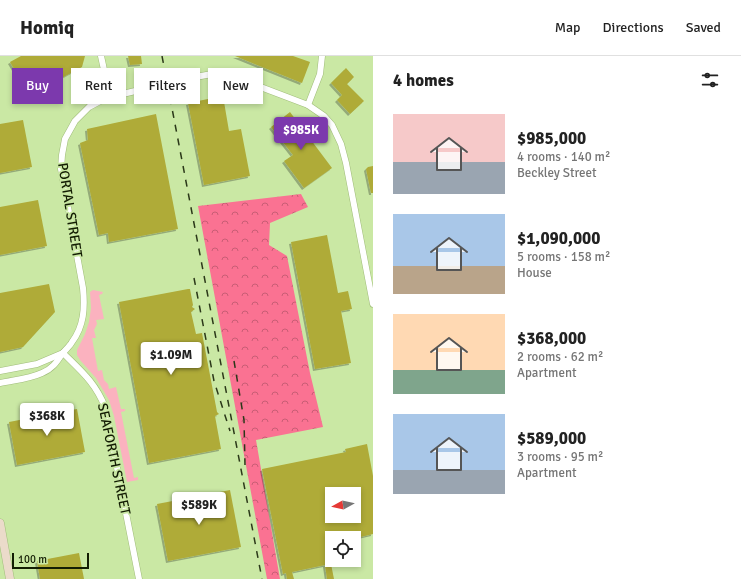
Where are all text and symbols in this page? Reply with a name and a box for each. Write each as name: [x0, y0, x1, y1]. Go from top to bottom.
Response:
text: Homiq: [20, 16, 74, 40]
text: Map: [555, 19, 581, 36]
text: Directions: [603, 19, 664, 36]
text: Saved: [686, 19, 721, 36]
chip: Buy: [12, 68, 63, 104]
chip: Rent: [71, 68, 126, 104]
chip: Filters: [134, 68, 200, 104]
chip: New: [208, 68, 263, 104]
icon: filters: [699, 69, 721, 91]
text: 4 homes: [393, 70, 454, 91]
pin: $985K: [273, 117, 329, 151]
text: $985K: [283, 122, 319, 138]
text: $985,000: [517, 128, 586, 149]
icon: home: [425, 130, 473, 178]
text: 4 rooms · 140 m²: [517, 149, 610, 165]
street label: PORTAL STREET: [54, 161, 86, 259]
text: Beckley Street: [517, 165, 597, 181]
text: $1,090,000: [517, 228, 600, 249]
icon: home: [425, 230, 473, 278]
text: 5 rooms · 158 m²: [517, 249, 610, 265]
text: House: [517, 265, 552, 281]
text: $368,000: [517, 328, 586, 349]
icon: home: [425, 330, 473, 378]
pin: $1.09M: [138, 342, 204, 376]
text: $1.09M: [150, 347, 192, 363]
text: 2 rooms · 62 m²: [517, 349, 603, 365]
text: Apartment: [517, 365, 577, 381]
street label: SEAFORTH STREET: [94, 402, 134, 517]
pin: $368K: [19, 403, 75, 437]
text: $368K: [29, 408, 65, 424]
text: $589,000: [517, 428, 586, 449]
icon: home: [425, 430, 473, 478]
text: 3 rooms · 95 m²: [517, 449, 603, 465]
text: Apartment: [517, 465, 577, 481]
north arrow: [325, 487, 361, 523]
map controls: [325, 487, 361, 567]
pin: $589K: [171, 492, 227, 526]
text: $589K: [181, 497, 217, 513]
button: locate: [325, 531, 361, 567]
scale bar: [12, 551, 89, 570]
text: 100 m: [18, 553, 47, 566]

